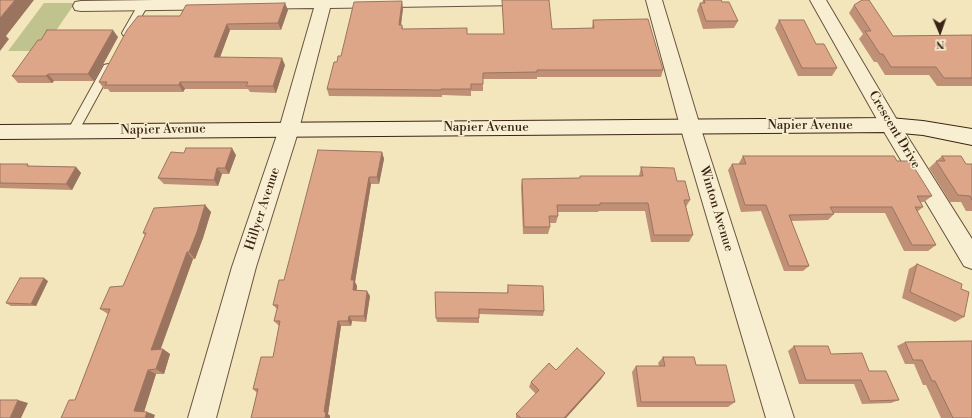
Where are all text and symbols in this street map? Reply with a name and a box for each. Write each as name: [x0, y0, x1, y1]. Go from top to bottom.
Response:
north arrow: [920, 12, 960, 52]
text: N: [936, 37, 945, 51]
street label: Crescent Drive: [865, 88, 923, 172]
street label: Napier Avenue: [767, 118, 853, 134]
street label: Napier Avenue: [443, 120, 529, 136]
street label: Napier Avenue: [120, 121, 206, 139]
street label: Winton Avenue: [696, 164, 736, 254]
street label: Hillyer Avenue: [242, 166, 284, 252]

